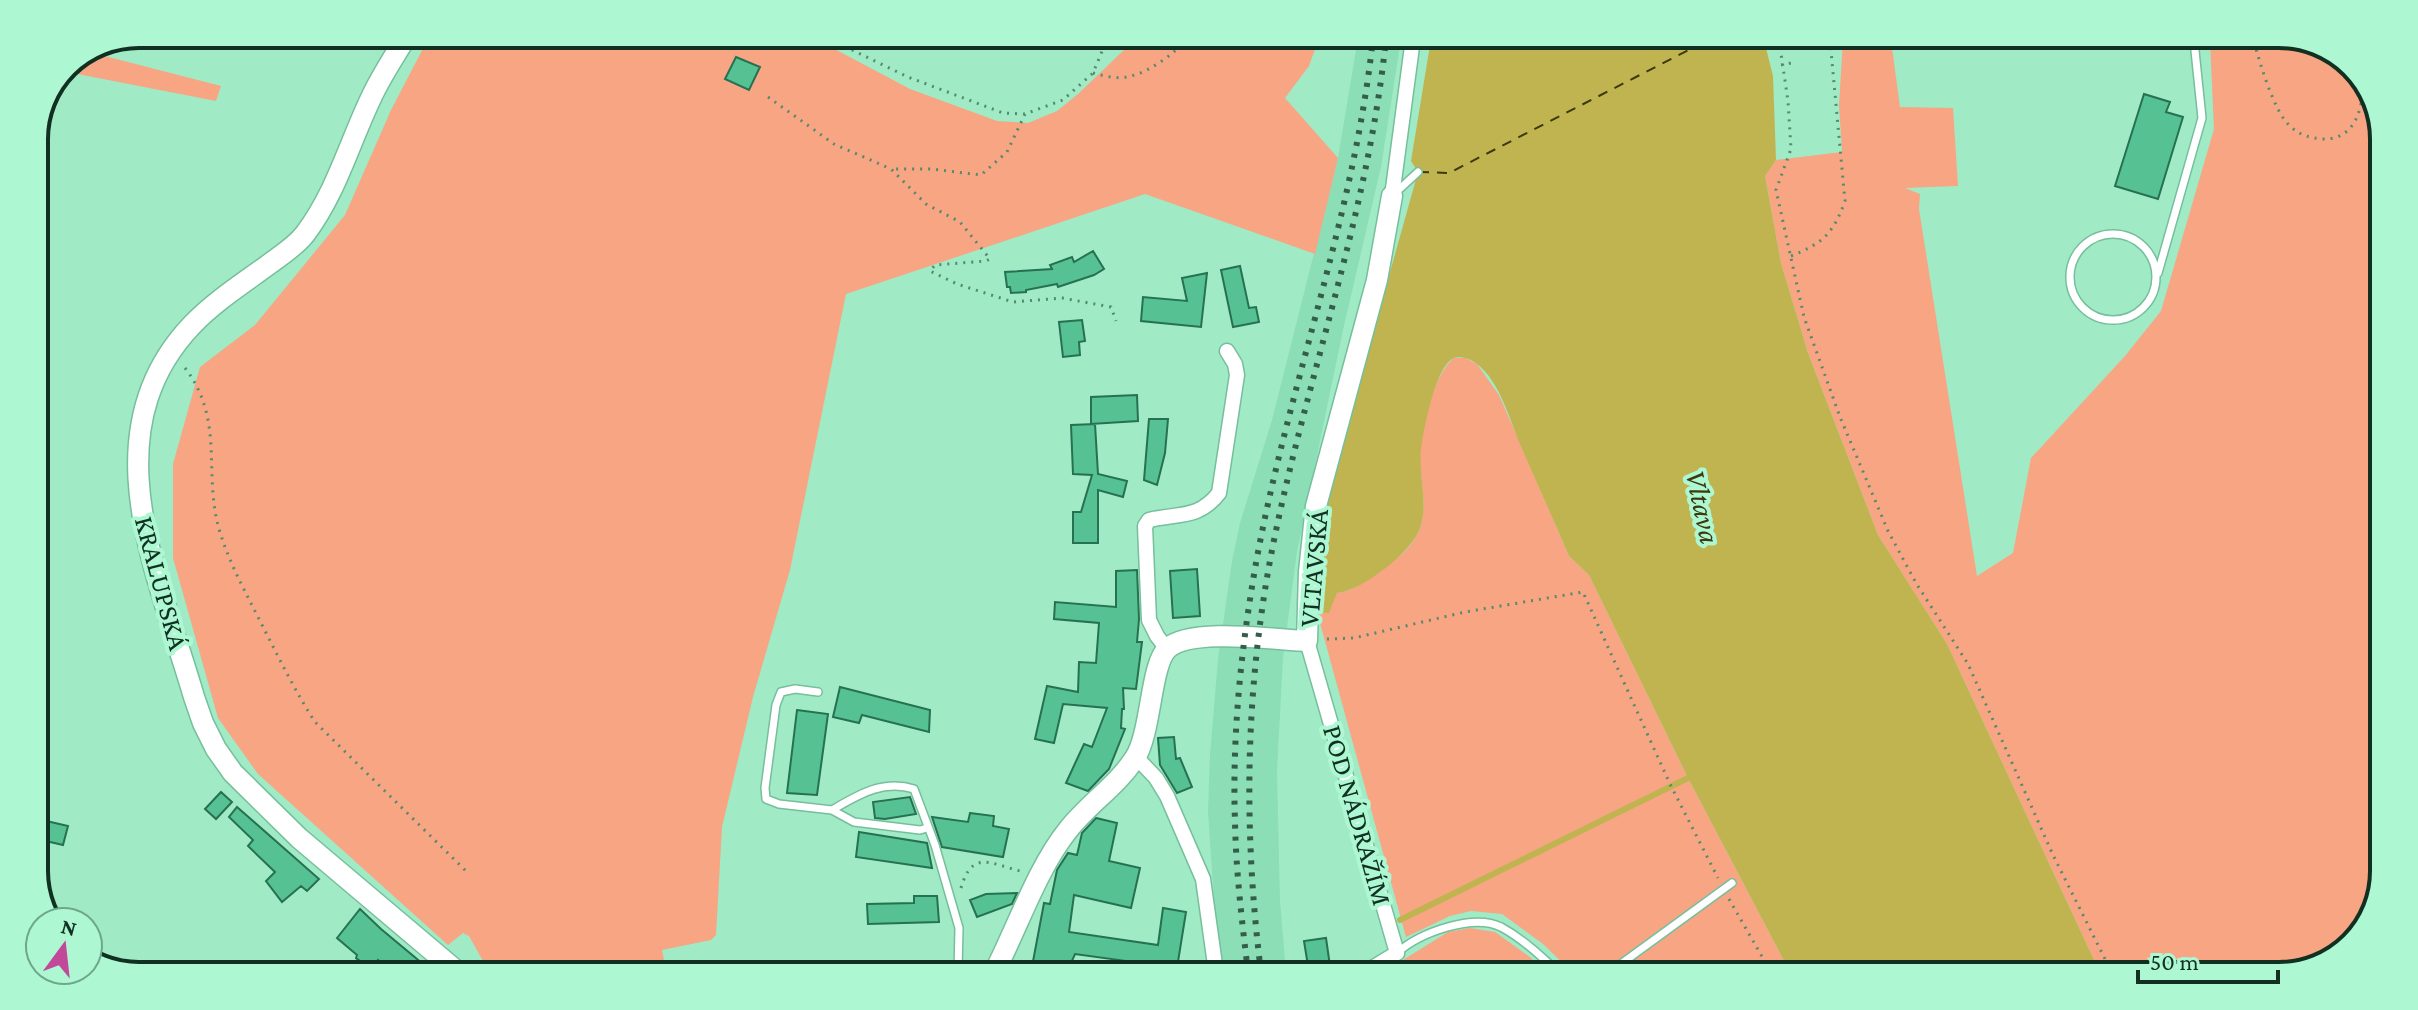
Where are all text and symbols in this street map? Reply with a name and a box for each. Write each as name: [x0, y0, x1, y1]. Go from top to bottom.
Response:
water label: Vltava: [1680, 467, 1727, 547]
street label: VLTAVSKÁ: [1293, 508, 1334, 628]
street label: KRALUPSKÁ: [129, 513, 194, 654]
street label: POD NÁDRAŽÍM: [1317, 721, 1398, 909]
north arrow: [24, 906, 104, 986]
text: N: [59, 913, 80, 941]
scale bar: [2138, 934, 2278, 984]
text: 50 m: [2150, 948, 2199, 975]

